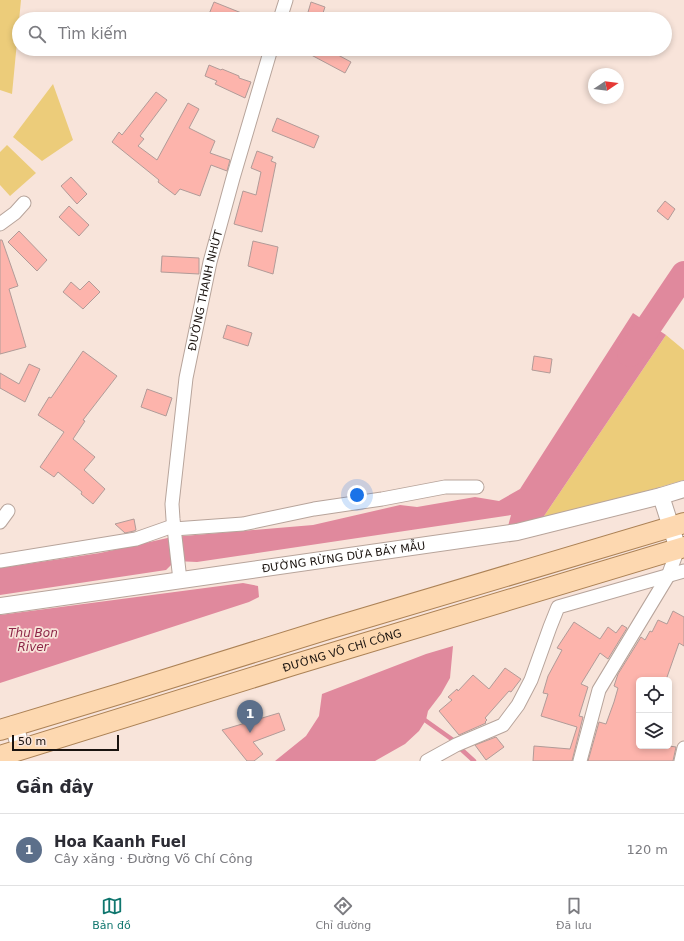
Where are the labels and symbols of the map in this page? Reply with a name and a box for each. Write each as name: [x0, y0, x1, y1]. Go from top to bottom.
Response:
north arrow: [588, 68, 624, 104]
street label: ĐƯỜNG THANH NHỨT: [185, 228, 225, 352]
your location: [347, 485, 367, 505]
street label: ĐƯỜNG RỪNG DỪA BẢY MẪU: [261, 538, 426, 575]
water label: Thu Bon River: [8, 626, 58, 654]
street label: ĐƯỜNG VÕ CHÍ CÔNG: [281, 626, 403, 674]
pin: 1: [237, 700, 263, 733]
scale bar: [12, 733, 119, 752]

